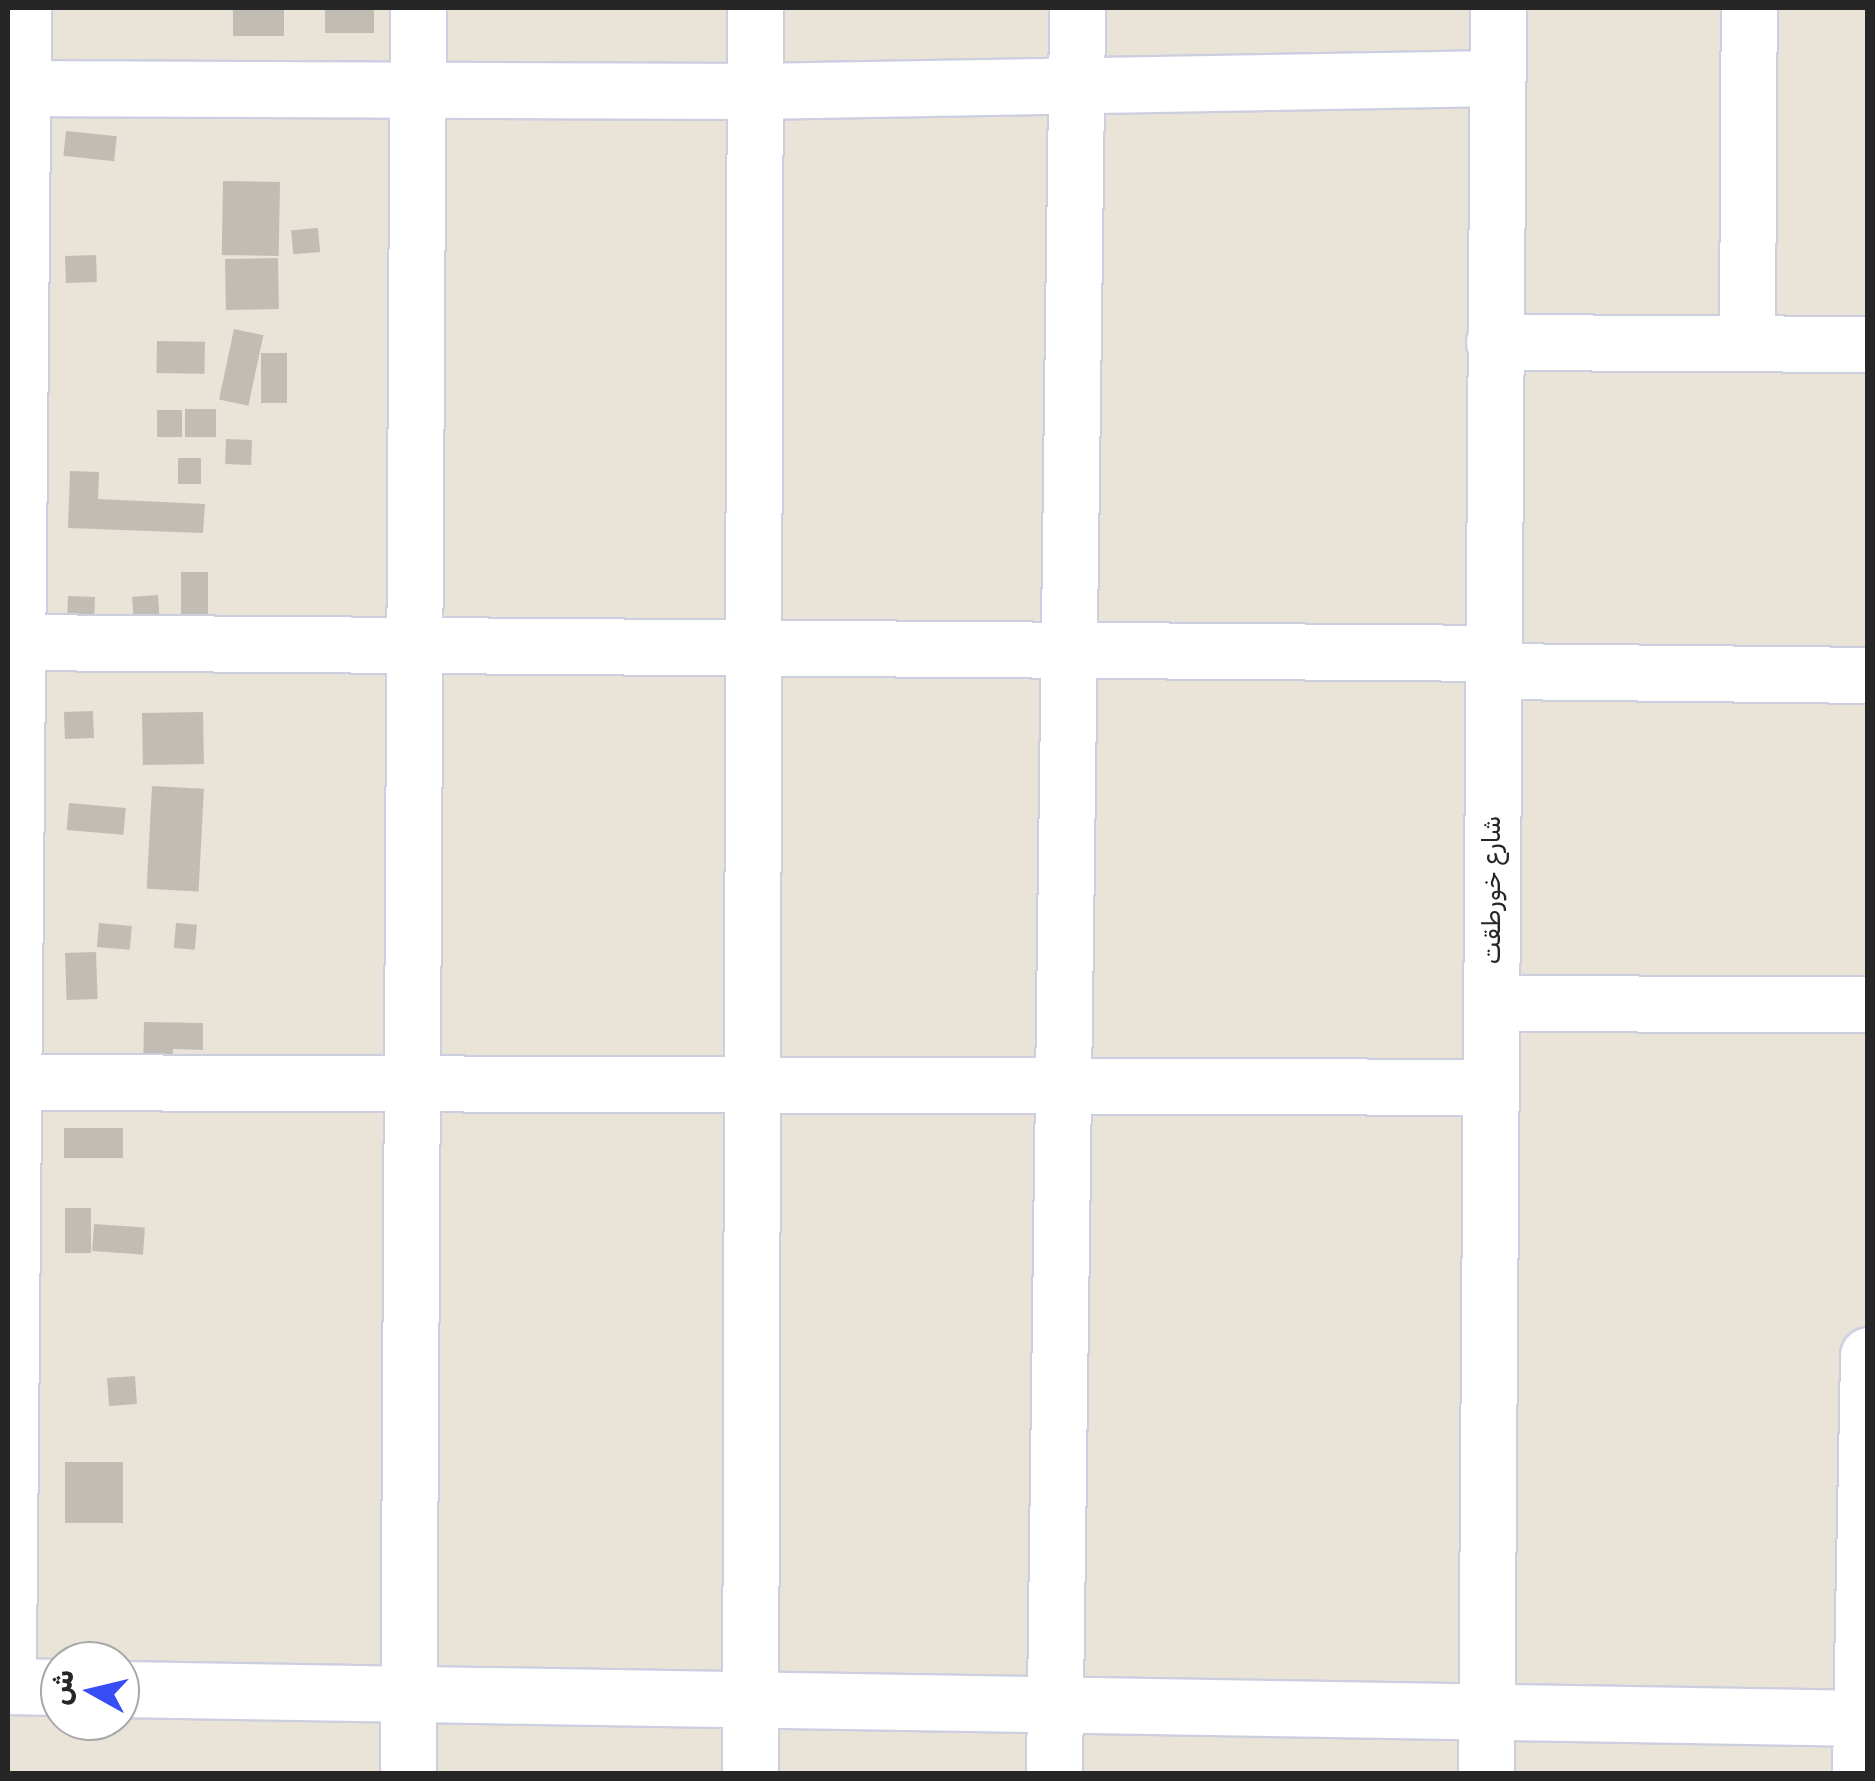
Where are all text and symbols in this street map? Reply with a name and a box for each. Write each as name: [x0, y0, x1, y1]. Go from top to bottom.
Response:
street label: شارع خورطقت: [1477, 816, 1507, 964]
north arrow: [40, 1641, 140, 1741]
text: ش: [43, 1667, 81, 1707]

